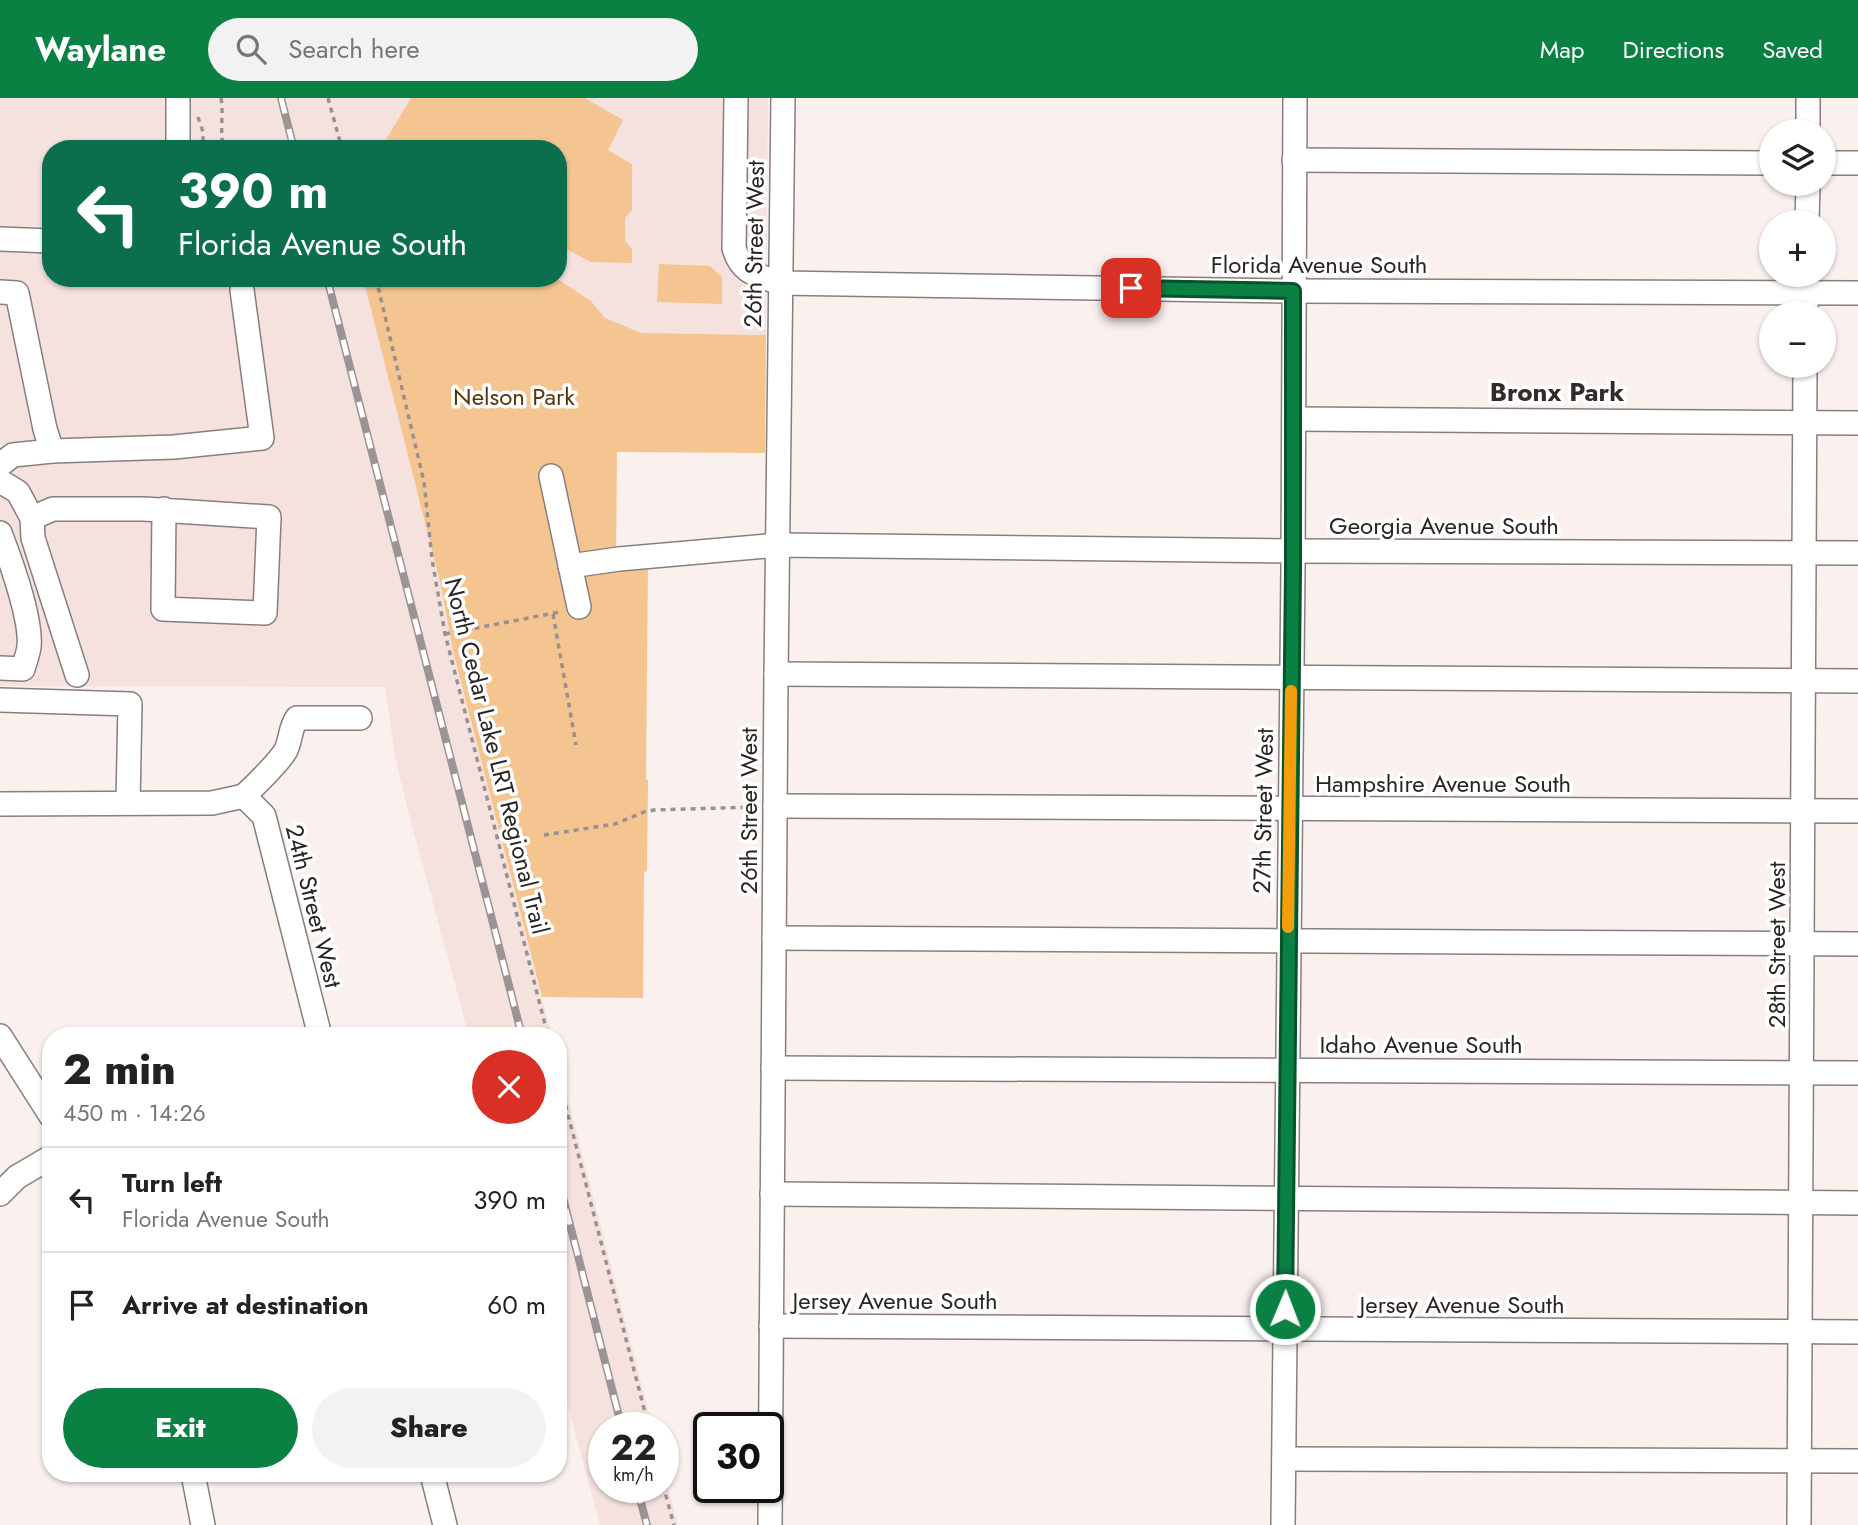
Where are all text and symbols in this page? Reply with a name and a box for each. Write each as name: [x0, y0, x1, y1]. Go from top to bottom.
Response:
search box: [208, 18, 698, 81]
text: Waylane: [35, 26, 166, 73]
icon: search: [232, 30, 270, 68]
text: Search here: [288, 30, 420, 68]
text: Map: [1540, 32, 1585, 67]
text: Directions: [1623, 32, 1724, 67]
text: Saved: [1762, 32, 1823, 67]
map controls: [1759, 119, 1836, 378]
button: layers: [1759, 119, 1836, 196]
text: 390 m: [178, 156, 329, 226]
street label: 26th Street West: [735, 160, 773, 328]
icon: left: [63, 168, 154, 259]
button: +: [1759, 210, 1836, 287]
text: Florida Avenue South: [178, 221, 467, 267]
street label: Florida Avenue South: [1211, 247, 1427, 282]
pin: [1101, 258, 1161, 318]
icon: arrive: [1112, 269, 1150, 307]
button: −: [1759, 301, 1836, 378]
district label: Bronx Park: [1490, 373, 1624, 411]
park label: Nelson Park: [453, 379, 575, 414]
street label: Georgia Avenue South: [1329, 508, 1559, 543]
street label: North Cedar Lake LRT Regional Trail: [436, 574, 558, 938]
street label: 26th Street West: [731, 727, 766, 895]
street label: 27th Street West: [1244, 728, 1282, 894]
street label: Hampshire Avenue South: [1315, 766, 1571, 801]
street label: 24th Street West: [277, 821, 351, 992]
street label: 28th Street West: [1759, 862, 1794, 1028]
street label: Idaho Avenue South: [1319, 1027, 1523, 1062]
text: 2 min: [63, 1039, 176, 1100]
button: close: [472, 1050, 546, 1124]
text: 450 m · 14:26: [63, 1096, 206, 1130]
text: Turn left: [122, 1164, 222, 1202]
icon: left: [63, 1181, 101, 1219]
text: 390 m: [473, 1181, 546, 1219]
text: Florida Avenue South: [122, 1202, 330, 1236]
position arrow: [1248, 1272, 1322, 1346]
street label: Jersey Avenue South: [790, 1283, 997, 1318]
icon: arrive: [63, 1286, 101, 1324]
text: Arrive at destination: [122, 1286, 369, 1324]
text: 60 m: [487, 1286, 546, 1324]
street label: Jersey Avenue South: [1357, 1287, 1564, 1322]
button: Exit: [63, 1388, 298, 1468]
button: Share: [312, 1388, 546, 1468]
speed limit sign: 30: [693, 1412, 784, 1503]
text: 22: [611, 1423, 656, 1473]
text: km/h: [613, 1462, 654, 1488]

